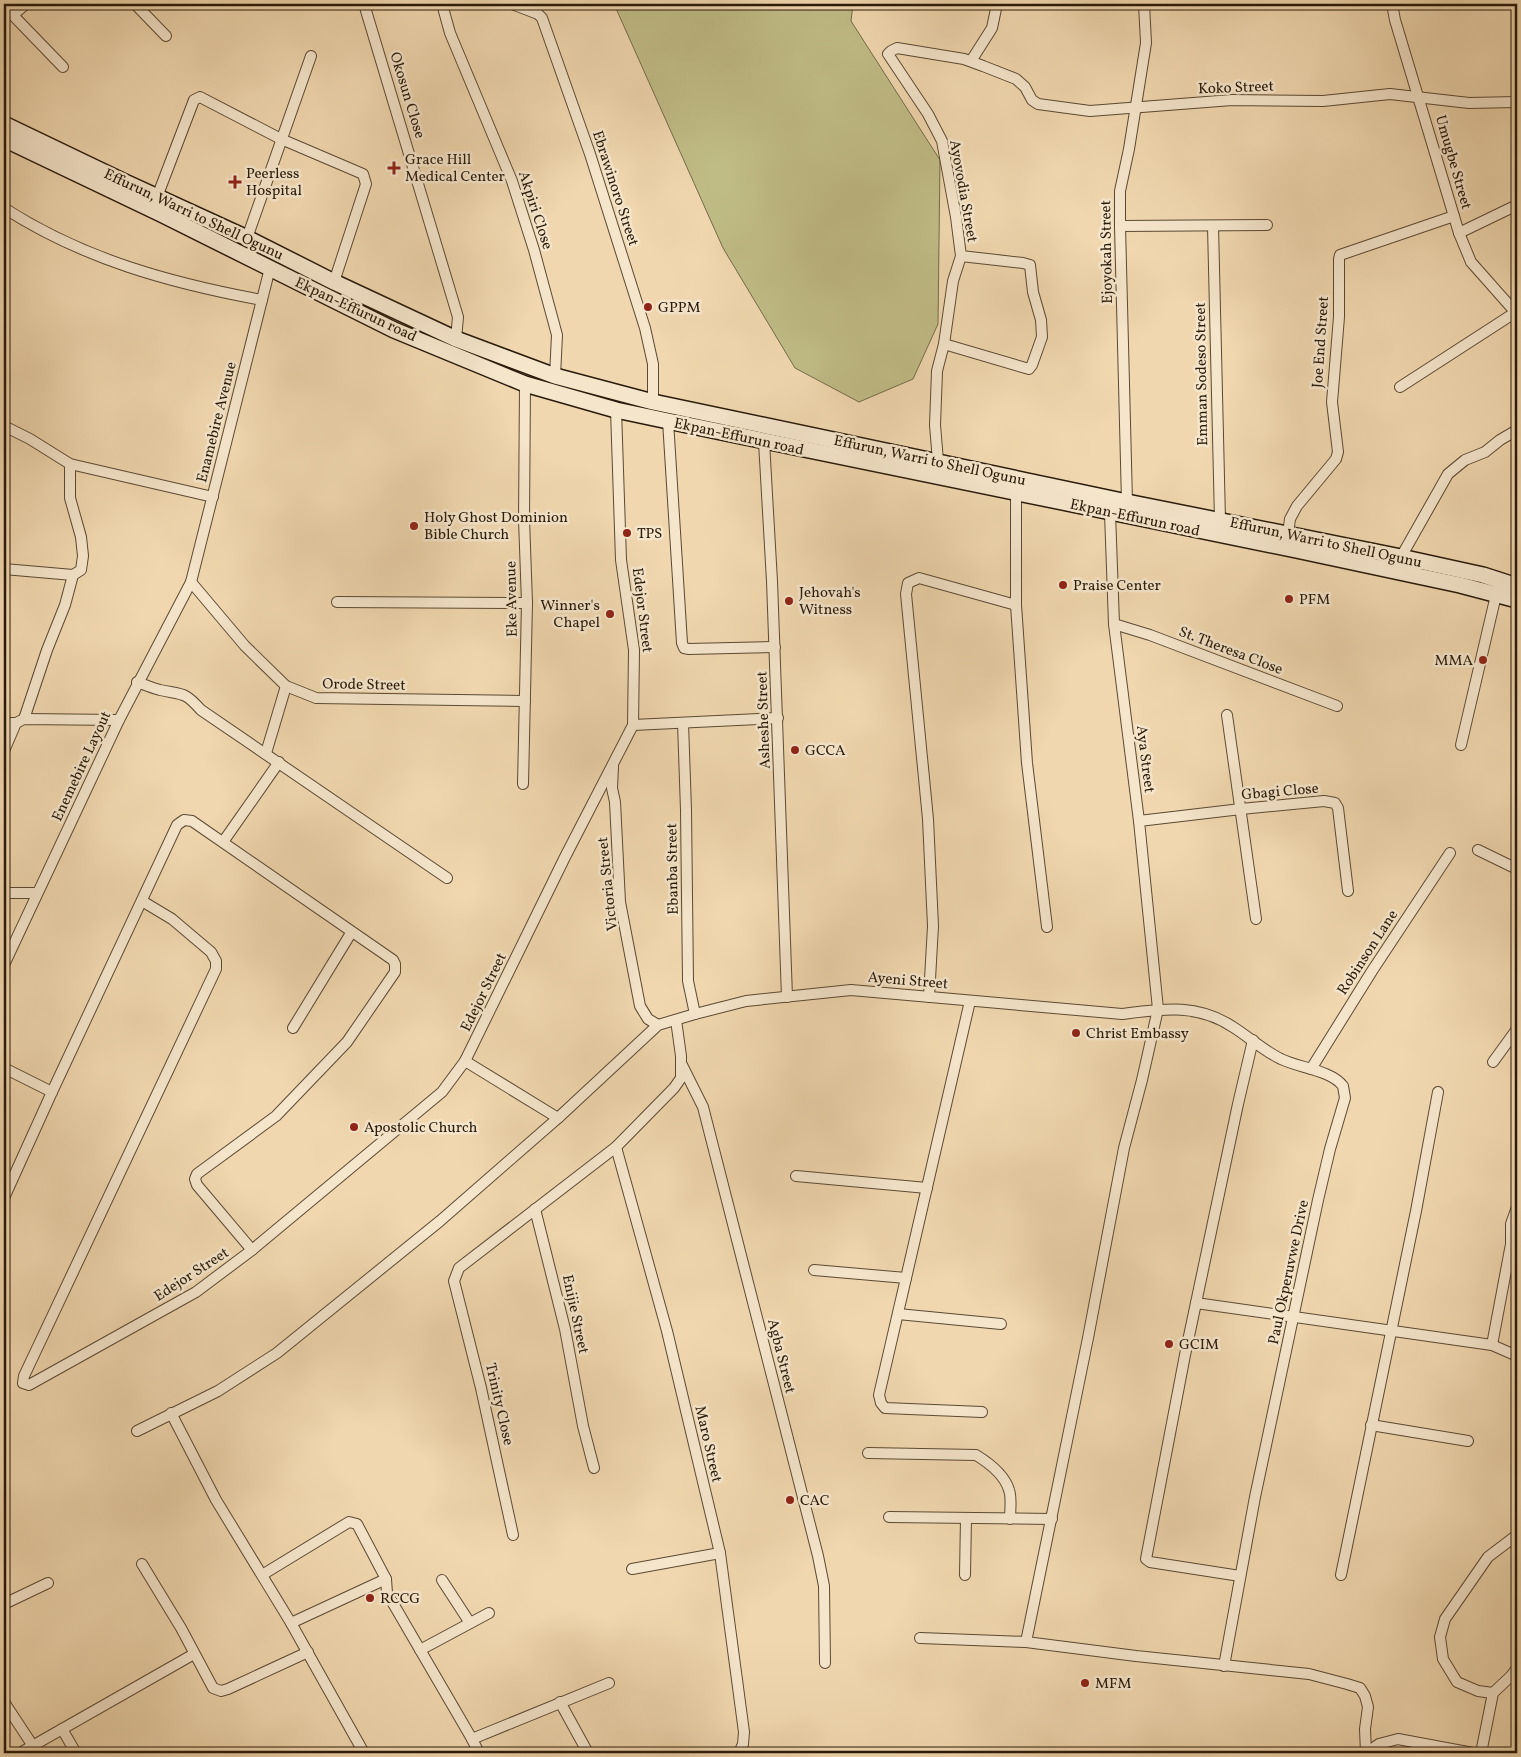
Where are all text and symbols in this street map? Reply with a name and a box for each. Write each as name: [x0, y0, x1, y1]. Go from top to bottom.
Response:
street label: Okosun Close: [383, 50, 430, 141]
street label: Koko Street: [1198, 77, 1274, 100]
street label: Umugbe Street: [1429, 113, 1476, 212]
street label: Ebrawinoro Street: [586, 128, 643, 249]
street label: Ayovodia Street: [943, 138, 982, 244]
place label: Grace Hill Medical Center: [405, 150, 505, 188]
marker: Grace Hill Medical Center: [387, 161, 401, 175]
street label: Effurun, Warri to Shell Ogunu: [100, 164, 287, 266]
place label: Peerless Hospital: [246, 164, 302, 202]
street label: Akpiri Close: [512, 168, 557, 252]
marker: Peerless Hospital: [228, 175, 242, 189]
street label: Ejoyokah Street: [1096, 200, 1119, 304]
street label: Ekpan-Effurun road: [291, 273, 420, 348]
street label: Joe End Street: [1308, 296, 1335, 389]
place label: GPPM: [658, 298, 700, 319]
marker: GPPM: [642, 301, 654, 313]
street label: Emman Sodeso Street: [1191, 302, 1214, 446]
street label: Enamebire Avenue: [192, 360, 243, 485]
street label: Ekpan-Effurun road: [672, 413, 806, 462]
street label: Effurun, Warri to Shell Ogunu: [832, 431, 1028, 492]
street label: Ekpan-Effurun road: [1068, 494, 1202, 543]
place label: Holy Ghost Dominion Bible Church: [424, 508, 568, 546]
street label: Effurun, Warri to Shell Ogunu: [1228, 513, 1424, 574]
marker: Holy Ghost Dominion Bible Church: [408, 520, 420, 532]
place label: TPS: [637, 524, 662, 545]
marker: TPS: [621, 527, 633, 539]
street label: Eke Avenue: [501, 561, 524, 637]
street label: Edejor Street: [626, 567, 657, 654]
place label: Praise Center: [1073, 576, 1161, 597]
marker: Praise Center: [1057, 579, 1069, 591]
place label: Jehovah's Witness: [799, 583, 861, 621]
place label: PFM: [1299, 590, 1330, 611]
marker: PFM: [1283, 593, 1295, 605]
marker: Jehovah's Witness: [783, 595, 795, 607]
place label: Winner's Chapel: [540, 596, 600, 634]
marker: Winner's Chapel: [604, 608, 616, 620]
street label: St. Theresa Close: [1175, 622, 1286, 681]
place label: MMA: [1435, 651, 1473, 672]
marker: MMA: [1477, 654, 1489, 666]
street label: Asheshe Street: [752, 671, 777, 769]
street label: Orode Street: [322, 674, 406, 697]
street label: Enemebire Layout: [48, 708, 117, 825]
street label: Aya Street: [1130, 724, 1159, 794]
place label: GCCA: [805, 741, 846, 762]
marker: GCCA: [789, 744, 801, 756]
street label: Gbagi Close: [1241, 779, 1320, 806]
street label: Ebanba Street: [662, 823, 685, 915]
street label: Victoria Street: [593, 836, 624, 932]
street label: Robinson Lane: [1333, 906, 1404, 1000]
street label: Edejor Street: [456, 950, 513, 1036]
street label: Ayeni Street: [867, 968, 949, 995]
place label: Christ Embassy: [1086, 1024, 1189, 1045]
marker: Christ Embassy: [1070, 1027, 1082, 1039]
place label: Apostolic Church: [364, 1118, 477, 1139]
marker: Apostolic Church: [348, 1121, 360, 1133]
street label: Paul Okperuvwe Drive: [1264, 1198, 1315, 1347]
street label: Edejor Street: [150, 1243, 233, 1307]
street label: Enijie Street: [556, 1273, 593, 1356]
street label: Agba Street: [761, 1317, 800, 1396]
place label: GCIM: [1179, 1335, 1219, 1356]
marker: GCIM: [1163, 1338, 1175, 1350]
street label: Trinity Close: [479, 1361, 518, 1448]
street label: Maro Street: [689, 1404, 727, 1485]
place label: CAC: [800, 1491, 830, 1512]
marker: CAC: [784, 1494, 796, 1506]
place label: RCCG: [380, 1589, 420, 1610]
marker: RCCG: [364, 1592, 376, 1604]
place label: MFM: [1095, 1674, 1131, 1695]
marker: MFM: [1079, 1677, 1091, 1689]

